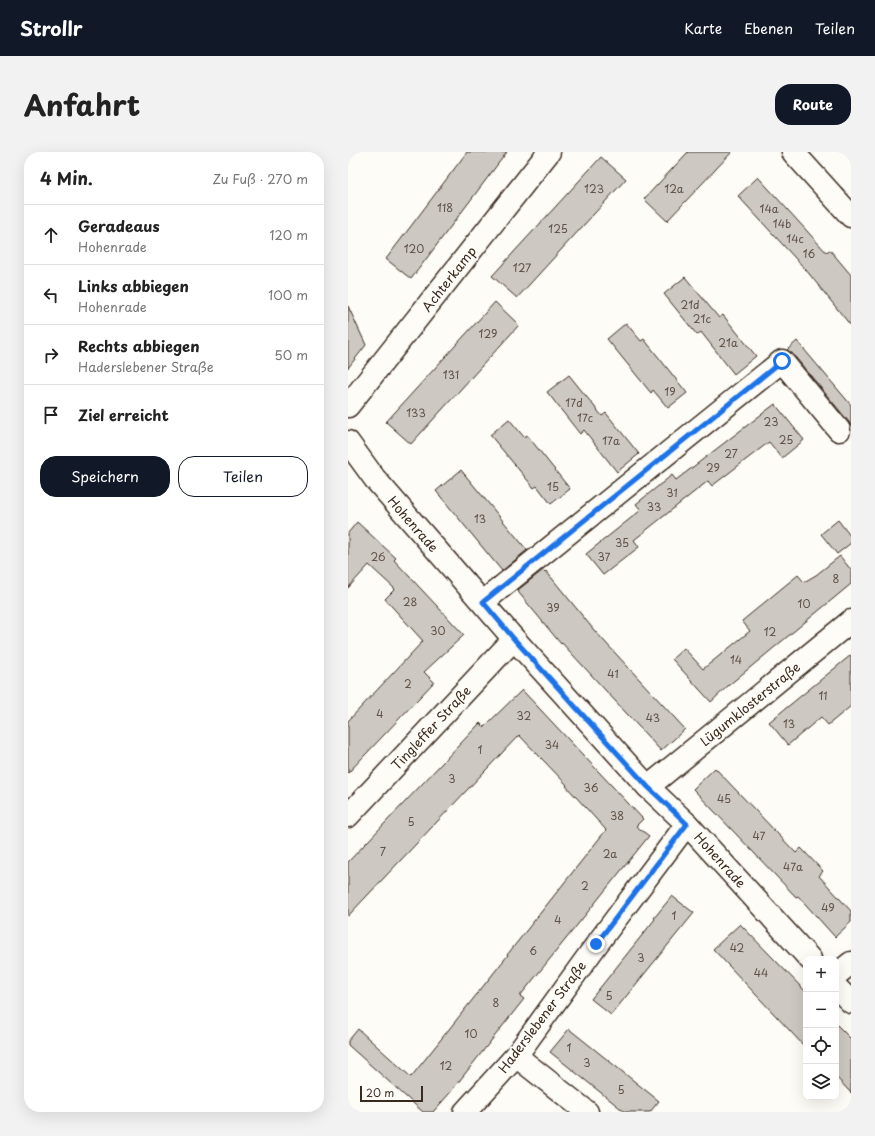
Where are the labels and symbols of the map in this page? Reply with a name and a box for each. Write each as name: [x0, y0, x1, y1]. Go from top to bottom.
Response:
house number: 123: [584, 180, 604, 197]
house number: 12a: [664, 180, 684, 197]
house number: 118: [437, 199, 453, 216]
house number: 14a: [759, 200, 779, 217]
house number: 14b: [773, 215, 791, 232]
house number: 125: [548, 220, 568, 237]
house number: 14c: [786, 230, 804, 247]
house number: 120: [404, 240, 424, 257]
street label: Achterkamp: [417, 242, 480, 315]
house number: 16: [803, 245, 816, 262]
house number: 127: [513, 259, 531, 276]
house number: 21d: [680, 296, 700, 313]
house number: 21c: [693, 310, 712, 327]
house number: 129: [479, 325, 497, 342]
house number: 21a: [718, 334, 738, 351]
route start: [773, 352, 791, 370]
house number: 131: [443, 366, 459, 383]
house number: 19: [664, 383, 676, 400]
house number: 17d: [565, 394, 583, 411]
house number: 133: [406, 404, 426, 421]
house number: 17c: [577, 409, 593, 426]
house number: 23: [764, 413, 778, 430]
house number: 25: [779, 431, 793, 448]
house number: 17a: [602, 432, 620, 449]
house number: 27: [724, 445, 738, 462]
house number: 29: [706, 459, 720, 476]
house number: 15: [547, 478, 559, 495]
house number: 31: [666, 484, 678, 501]
street label: Hohenrade: [384, 492, 443, 556]
house number: 33: [647, 498, 661, 515]
house number: 13: [474, 510, 486, 527]
house number: 35: [615, 534, 629, 551]
house number: 26: [370, 548, 386, 565]
house number: 37: [598, 548, 611, 565]
house number: 8: [833, 570, 840, 587]
house number: 28: [403, 593, 417, 610]
house number: 10: [798, 595, 810, 612]
house number: 39: [546, 599, 560, 616]
house number: 30: [430, 622, 446, 639]
house number: 12: [764, 623, 777, 640]
house number: 14: [730, 651, 742, 668]
street label: Lügumklosterstraße: [696, 657, 804, 750]
house number: 41: [607, 665, 619, 682]
house number: 2: [404, 675, 412, 692]
street label: Tingleffer Straße: [386, 681, 475, 774]
house number: 11: [818, 687, 828, 704]
house number: 4: [376, 705, 384, 722]
house number: 32: [517, 707, 532, 724]
house number: 43: [646, 709, 660, 726]
house number: 13: [783, 715, 795, 732]
house number: 34: [545, 736, 559, 753]
house number: 1: [478, 741, 483, 758]
house number: 3: [448, 770, 456, 787]
house number: 36: [584, 779, 599, 796]
house number: 45: [717, 790, 731, 807]
house number: 38: [610, 807, 624, 824]
house number: 5: [407, 813, 415, 830]
house number: 47: [753, 827, 766, 844]
street label: Hohenrade: [690, 828, 750, 892]
house number: 7: [380, 843, 386, 860]
house number: 2a: [603, 845, 617, 862]
house number: 47a: [783, 858, 803, 875]
house number: 2: [581, 877, 589, 894]
house number: 49: [821, 899, 835, 916]
house number: 1: [672, 907, 677, 924]
house number: 4: [554, 911, 562, 928]
route end: [587, 935, 605, 953]
house number: 42: [730, 939, 745, 956]
house number: 6: [529, 942, 537, 959]
house number: 3: [637, 949, 645, 966]
street label: Haderslebener Straße: [493, 957, 590, 1077]
house number: 44: [754, 964, 768, 981]
house number: 5: [605, 987, 613, 1004]
house number: 8: [493, 994, 500, 1011]
house number: 10: [465, 1025, 477, 1042]
house number: 1: [567, 1039, 572, 1056]
house number: 3: [583, 1054, 591, 1071]
house number: 12: [440, 1057, 453, 1074]
house number: 5: [617, 1081, 625, 1098]
scale bar: [360, 1084, 423, 1103]

